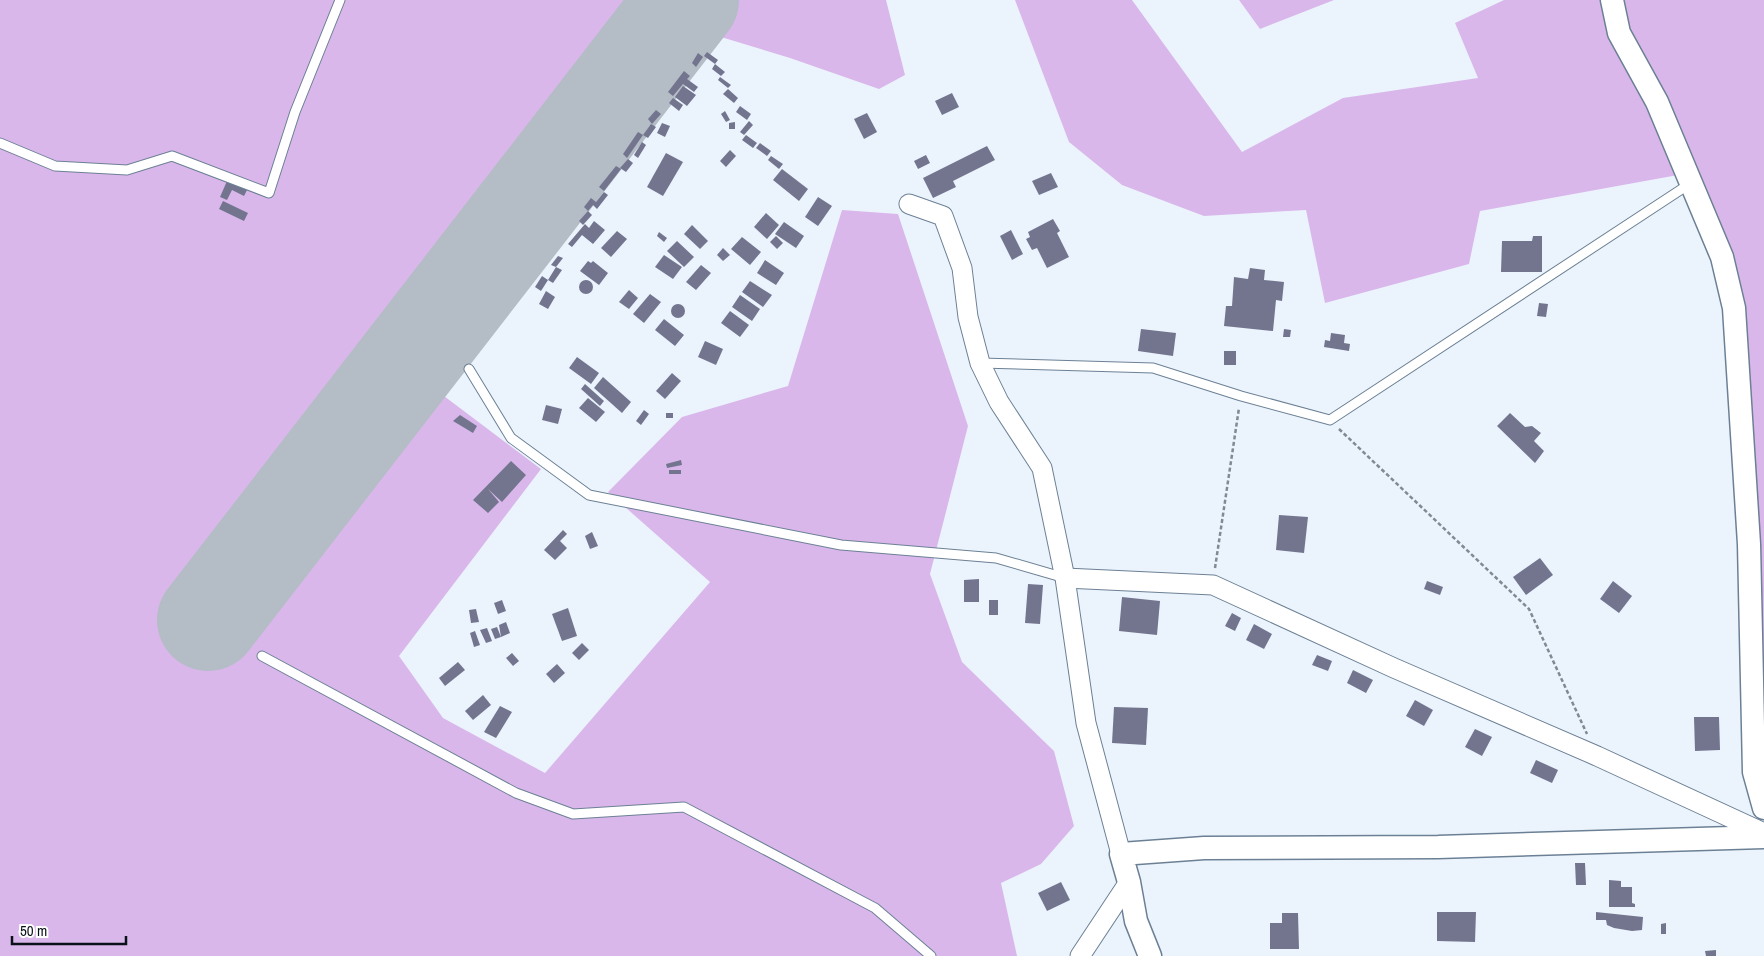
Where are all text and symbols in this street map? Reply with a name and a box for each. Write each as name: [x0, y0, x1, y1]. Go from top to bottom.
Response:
scale bar: [12, 914, 126, 946]
text: 50 m: [20, 920, 47, 941]

